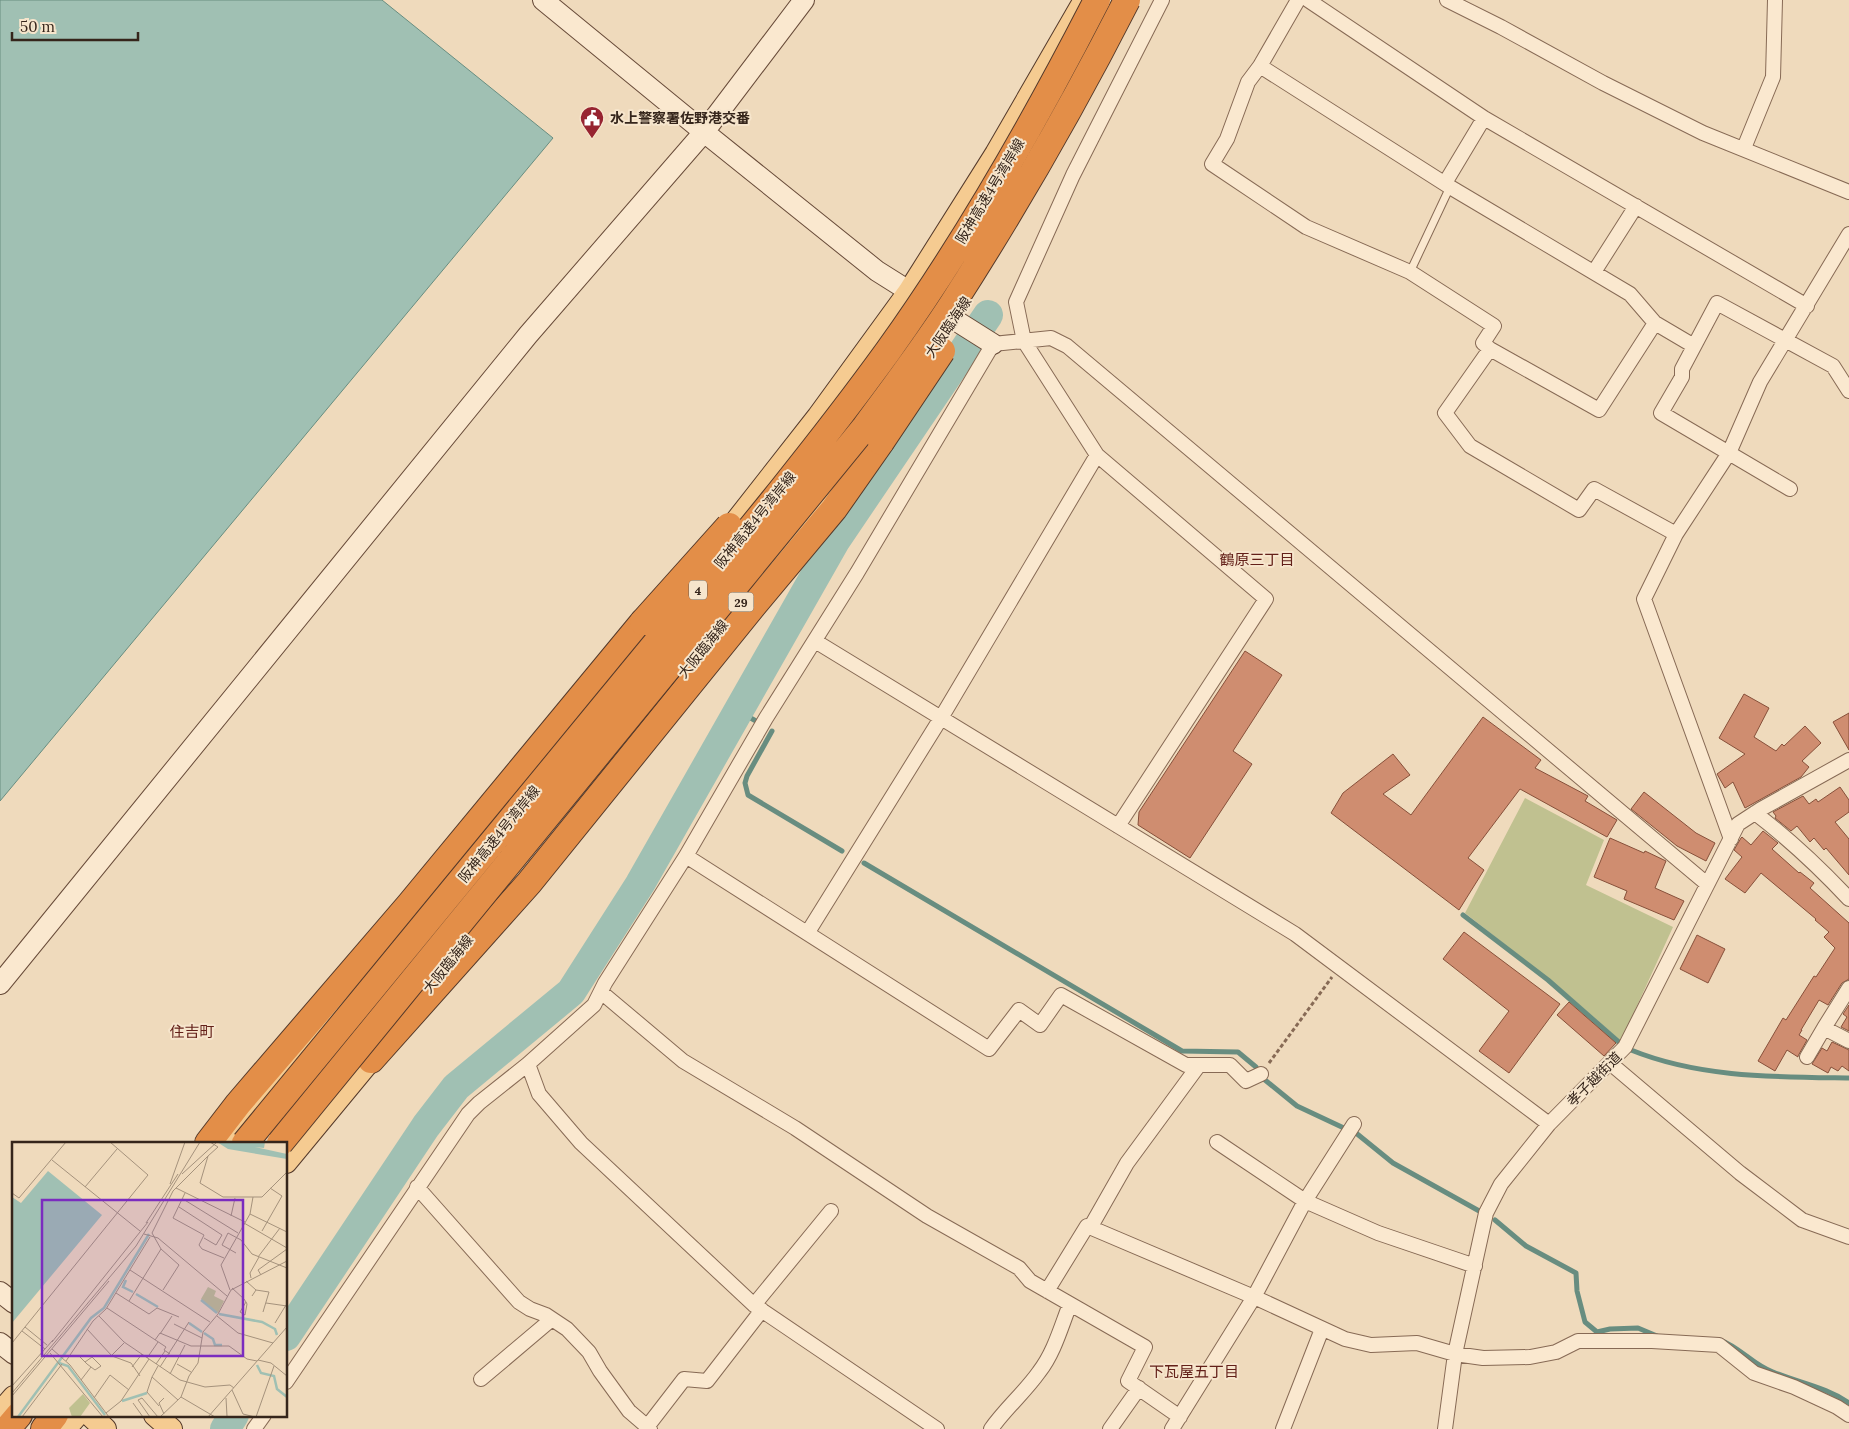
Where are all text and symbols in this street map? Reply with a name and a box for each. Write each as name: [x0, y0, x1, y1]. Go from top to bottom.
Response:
scale bar: [12, 10, 139, 42]
text: 50 m: [20, 17, 55, 36]
public building icon: 水上警察署佐野港交番: [579, 105, 605, 139]
place label: 水上警察署佐野港交番: [610, 109, 750, 127]
street label: 阪神高速4号湾岸線: [951, 135, 1029, 247]
street label: 大阪臨海線: [921, 293, 975, 361]
street label: 阪神高速4号湾岸線: [710, 468, 800, 572]
district label: 鶴原三丁目: [1219, 550, 1295, 569]
road number: 4: [689, 580, 707, 600]
road number: 29: [728, 592, 754, 612]
street label: 大阪臨海線: [674, 616, 732, 682]
street label: 阪神高速4号湾岸線: [454, 782, 544, 886]
street label: 大阪臨海線: [419, 931, 477, 997]
district label: 住吉町: [169, 1022, 215, 1041]
street label: 孝子越街道: [1563, 1048, 1625, 1110]
inset map: [12, 1142, 288, 1416]
district label: 下瓦屋五丁目: [1149, 1362, 1239, 1381]

